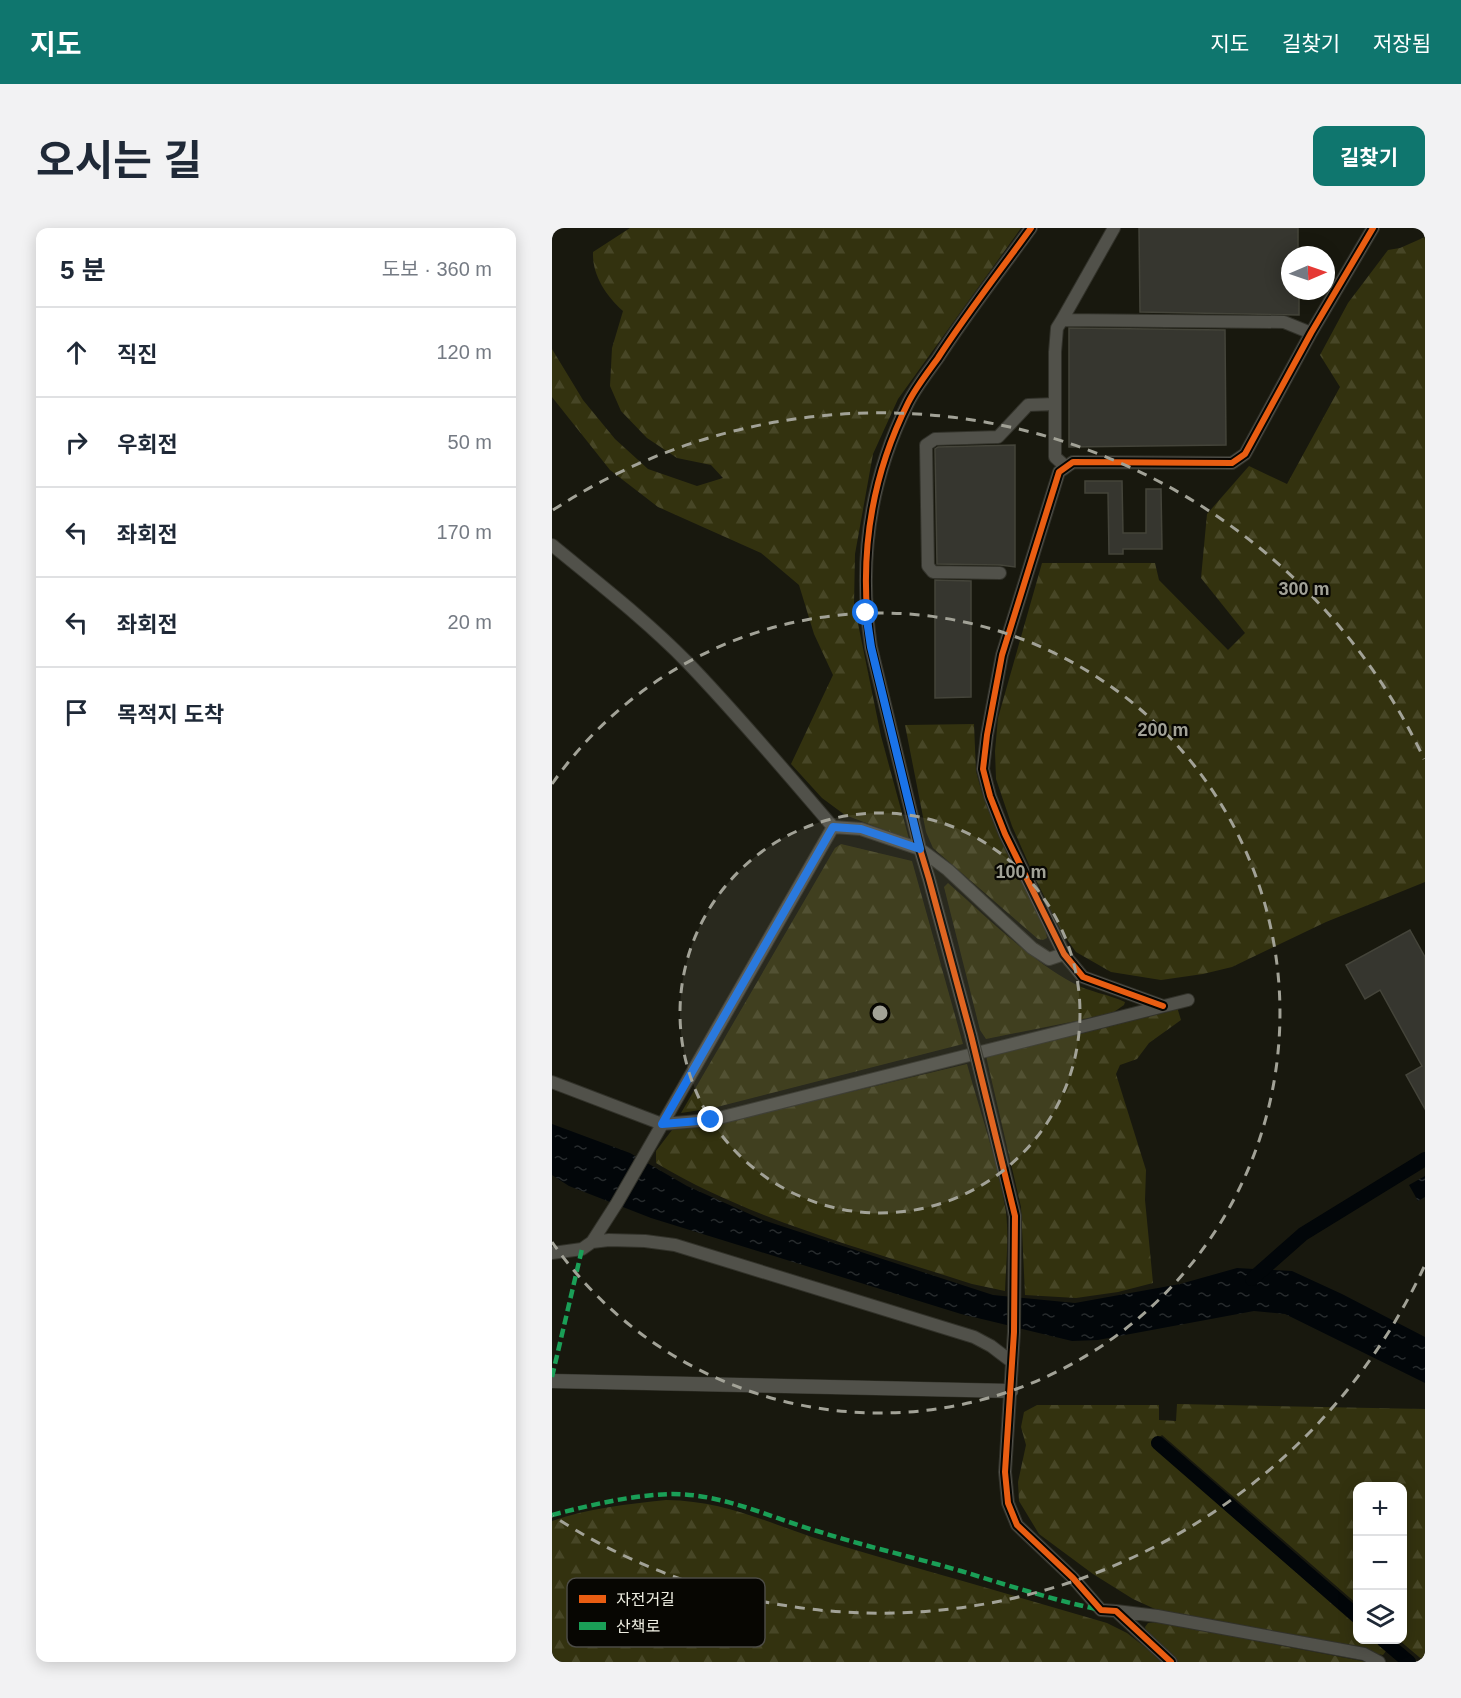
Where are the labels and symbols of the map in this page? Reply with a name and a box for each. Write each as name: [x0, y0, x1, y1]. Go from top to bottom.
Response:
north arrow: [1281, 246, 1335, 300]
text: 300 m: [1278, 579, 1330, 599]
route start: [852, 599, 878, 625]
text: 200 m: [1137, 720, 1189, 740]
text: 100 m: [995, 862, 1047, 882]
centre of rings: [870, 1003, 890, 1023]
route end: [697, 1106, 723, 1132]
legend: [567, 1578, 765, 1647]
text: 자전거길: [616, 1591, 675, 1608]
text: 산책로: [616, 1618, 660, 1635]

